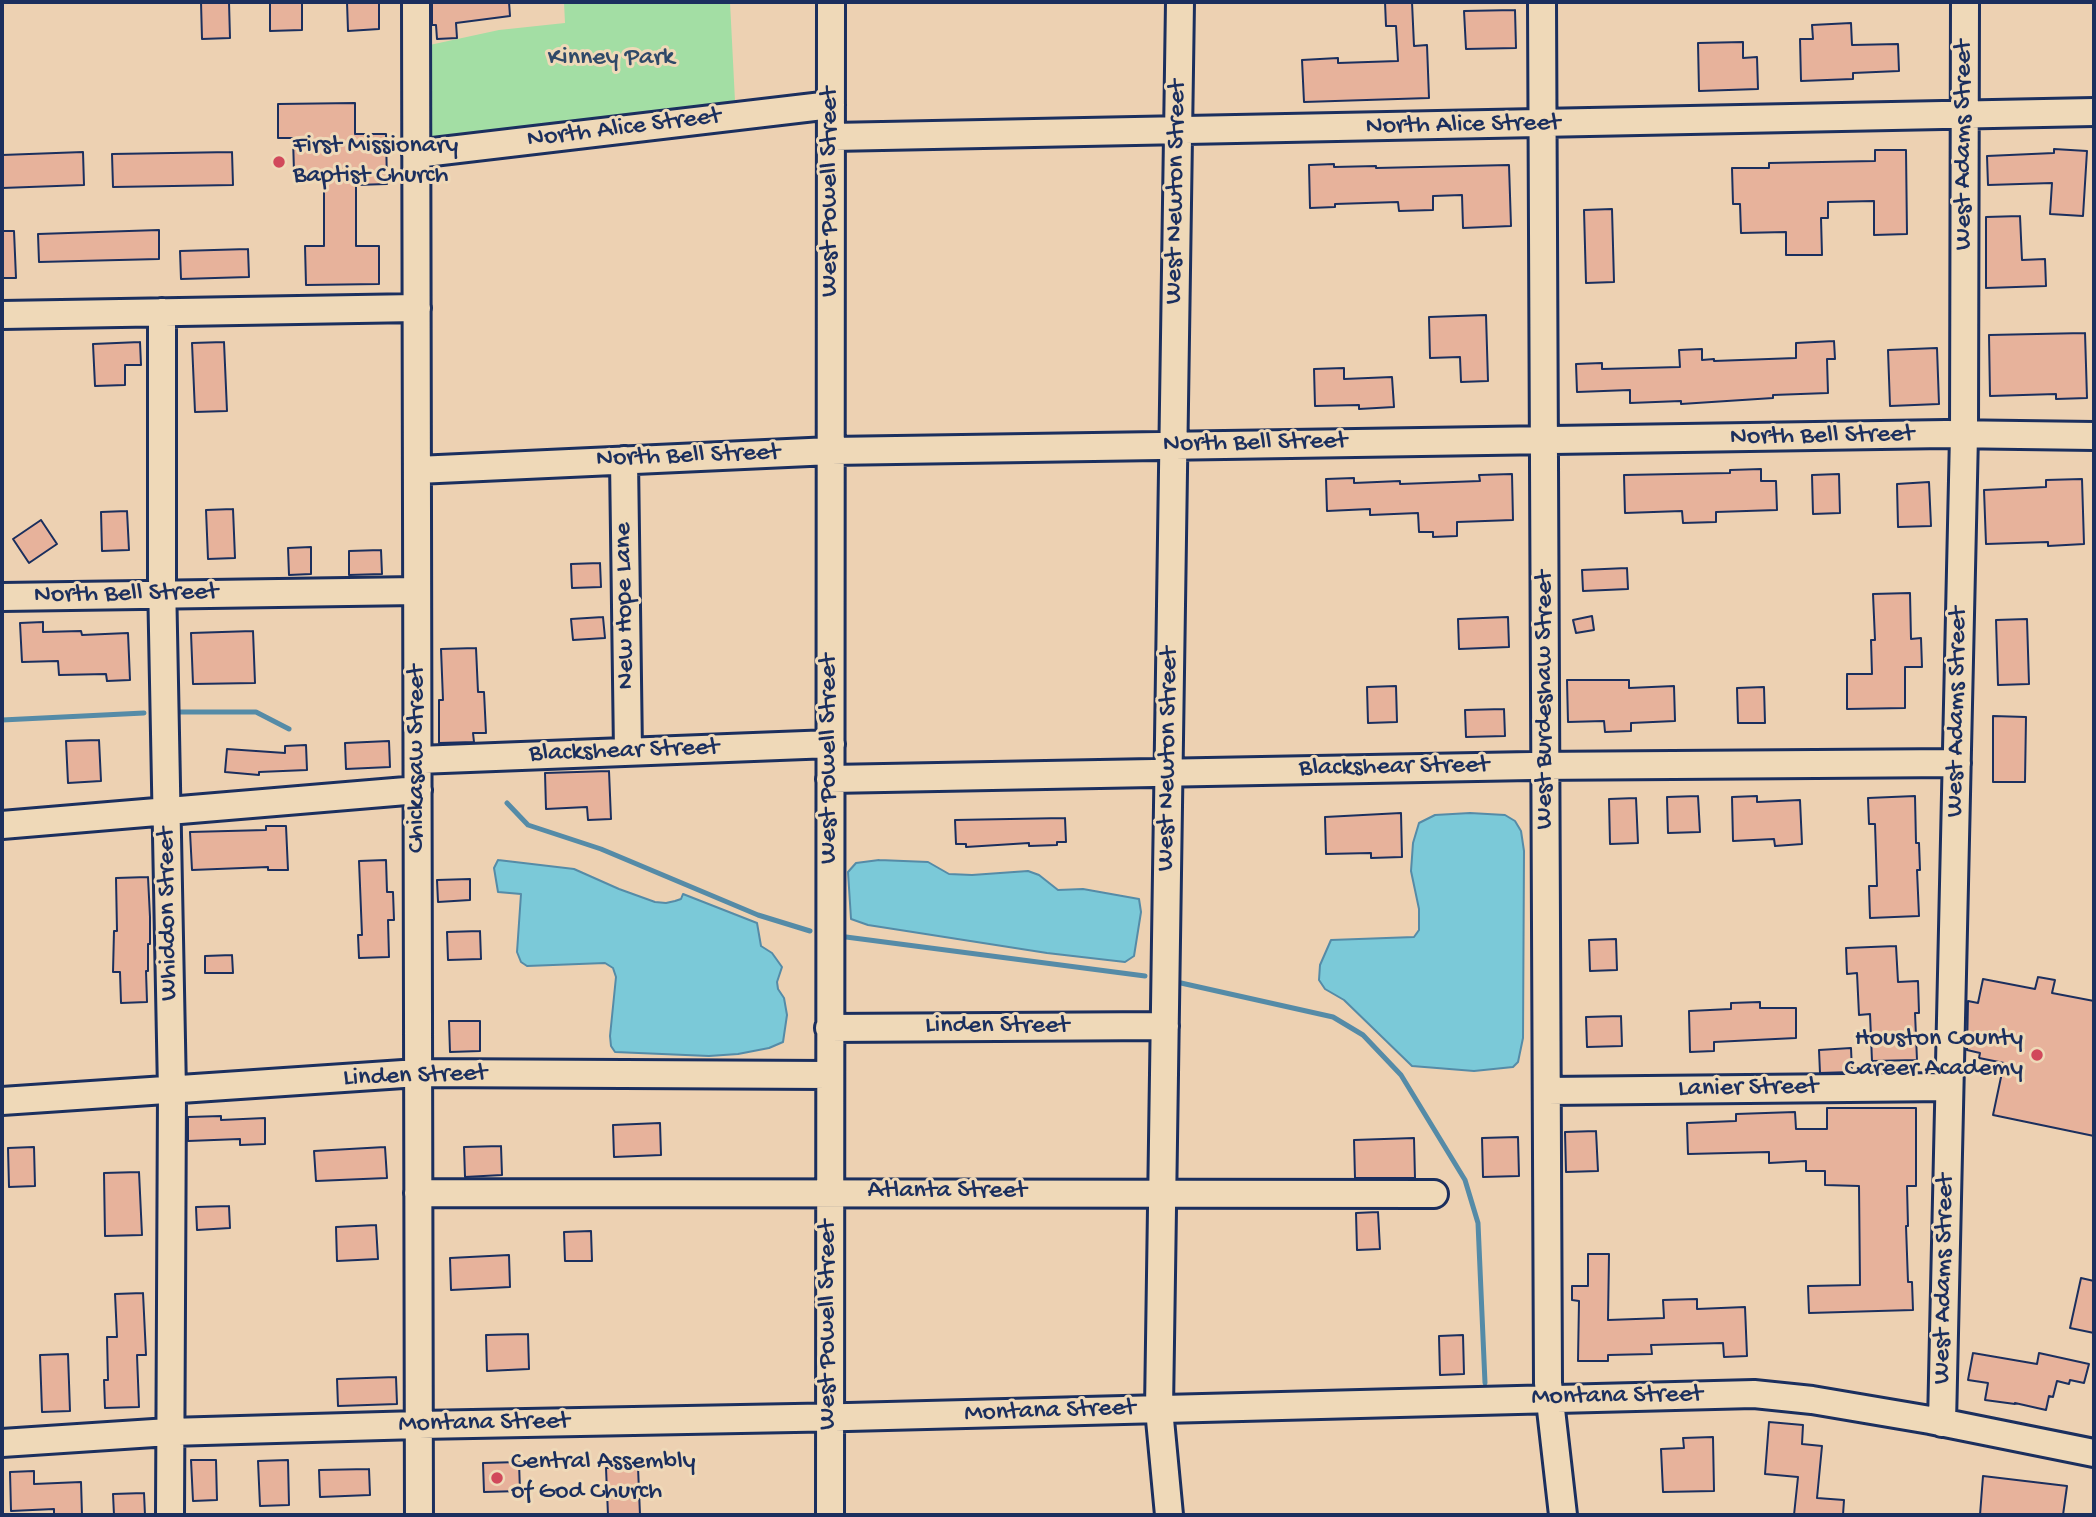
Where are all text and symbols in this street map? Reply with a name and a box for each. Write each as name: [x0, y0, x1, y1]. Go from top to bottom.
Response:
street label: West Adams Street: [1949, 40, 1981, 250]
park label: Kinney Park: [548, 43, 674, 75]
street label: West Newton Street: [1159, 80, 1195, 304]
street label: West Powell Street: [815, 87, 847, 297]
street label: North Alice Street: [525, 102, 723, 156]
street label: North Alice Street: [1365, 109, 1561, 143]
place label: First Missionary Baptist Church: [293, 131, 458, 192]
marker: First Missionary Baptist Church: [271, 154, 287, 170]
street label: North Bell Street: [1730, 420, 1914, 454]
street label: North Bell Street: [1163, 427, 1347, 461]
street label: North Bell Street: [595, 438, 781, 476]
street label: New Hope Lane: [609, 522, 643, 690]
street label: West Burdeshaw Street: [1530, 571, 1562, 829]
street label: North Bell Street: [34, 578, 218, 612]
street label: West Adams Street: [1941, 607, 1975, 817]
street label: West Newton Street: [1151, 647, 1187, 871]
street label: West Powell Street: [814, 654, 846, 864]
street label: Chickasaw Street: [402, 665, 434, 853]
street label: Blackshear Street: [529, 733, 719, 771]
street label: Blackshear Street: [1299, 751, 1489, 785]
street label: Whiddon Street: [152, 827, 186, 1001]
street label: Linden Street: [925, 1011, 1069, 1043]
place label: Houston County Career Academy: [1845, 1024, 2023, 1086]
marker: Houston County Career Academy: [2029, 1047, 2045, 1063]
street label: Linden Street: [342, 1059, 488, 1095]
street label: Lanier Street: [1678, 1072, 1818, 1106]
street label: West Adams Street: [1928, 1174, 1962, 1384]
street label: Atlanta Street: [868, 1176, 1026, 1208]
street label: West Powell Street: [813, 1220, 845, 1430]
street label: Montana Street: [1531, 1380, 1703, 1414]
street label: Montana Street: [964, 1393, 1136, 1431]
street label: Montana Street: [398, 1407, 570, 1441]
place label: Central Assembly of God Church: [511, 1447, 696, 1508]
marker: Central Assembly of God Church: [489, 1470, 505, 1486]

